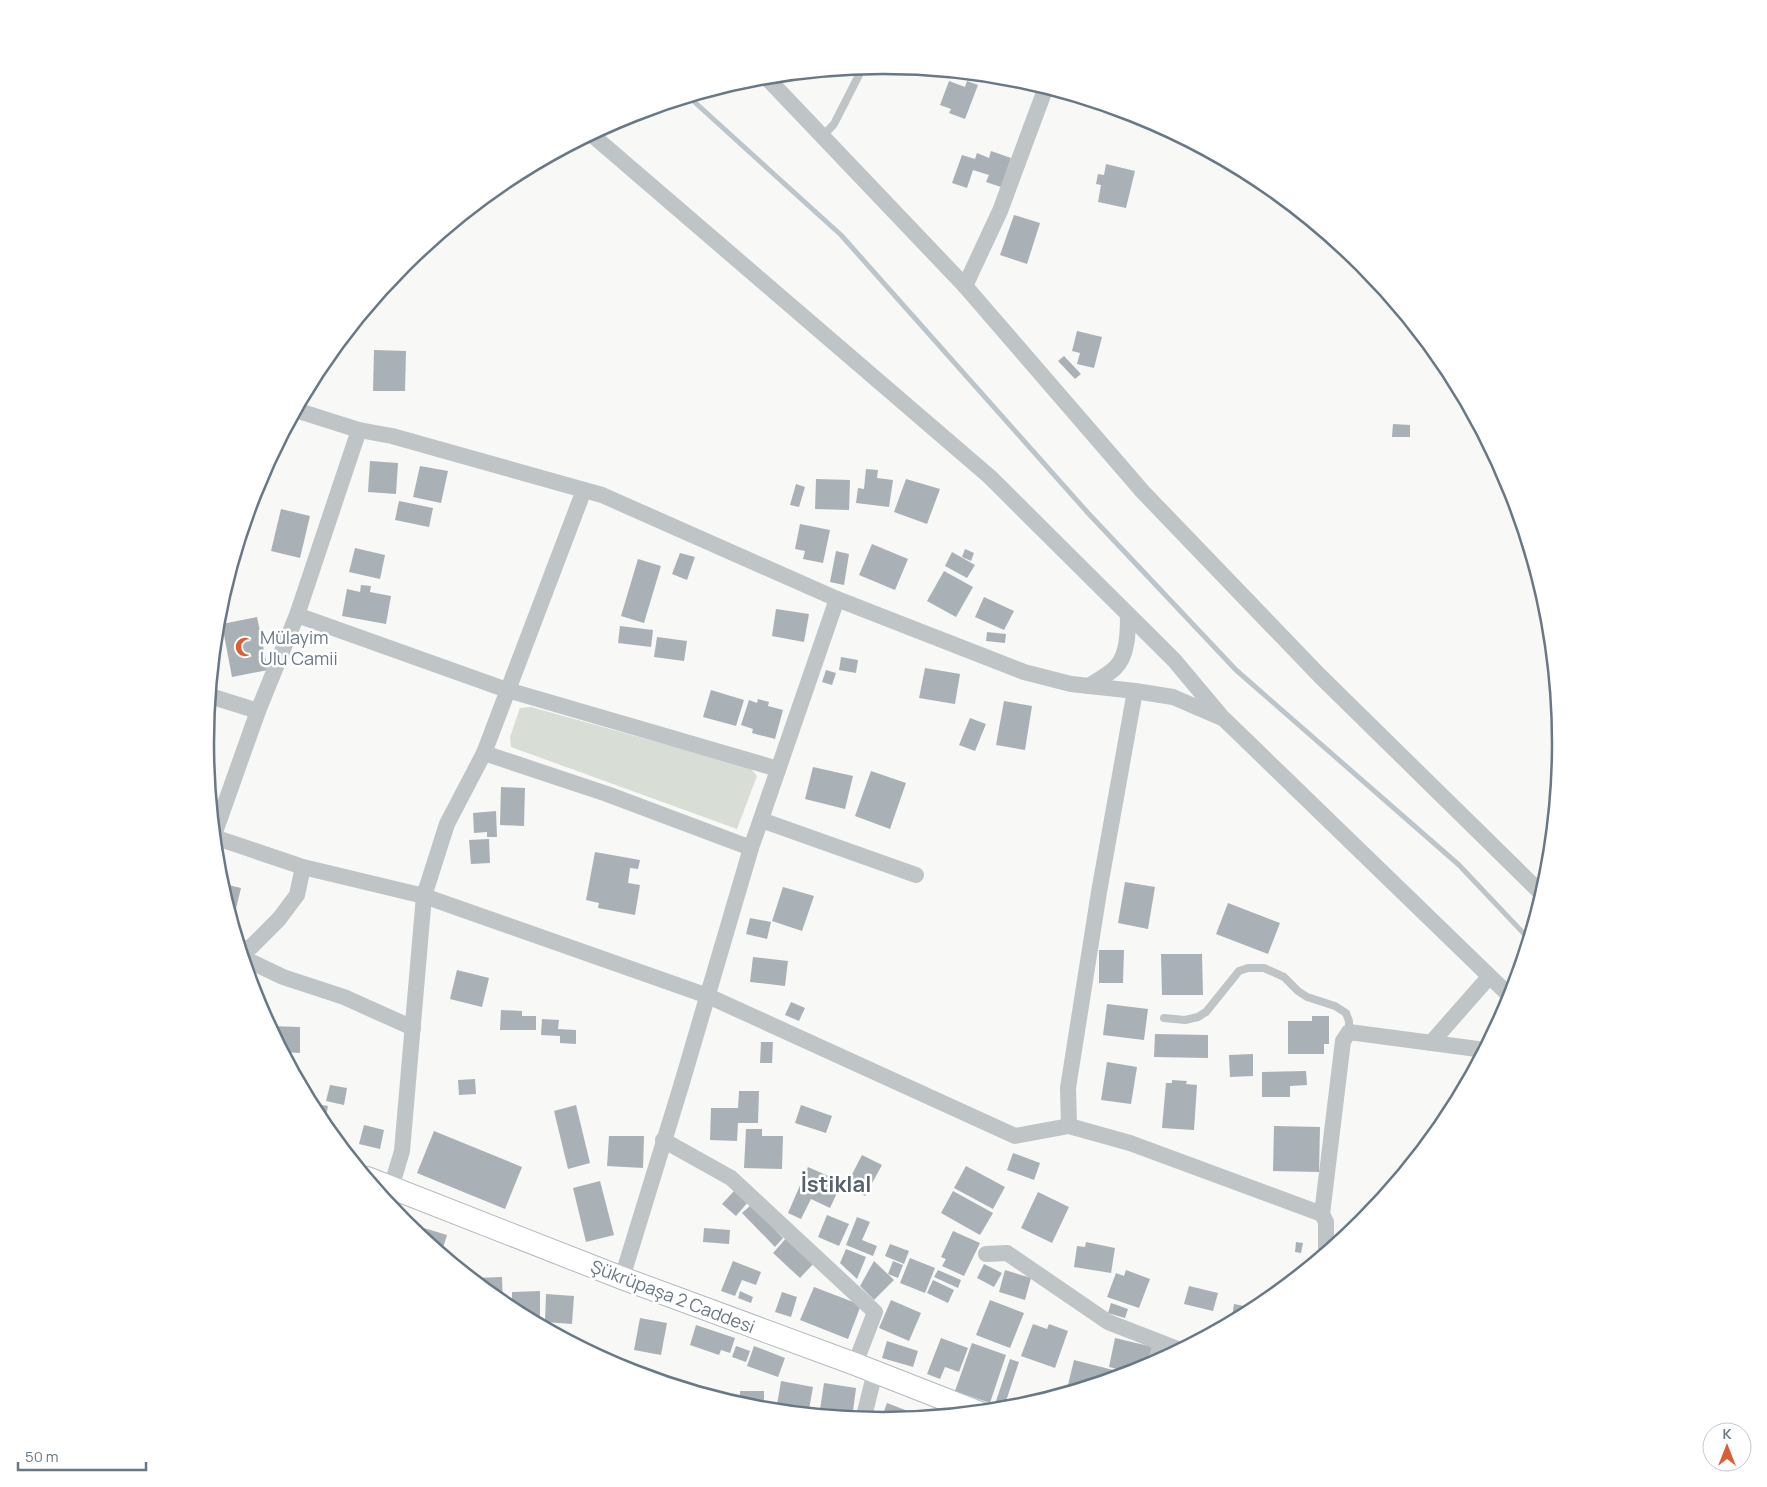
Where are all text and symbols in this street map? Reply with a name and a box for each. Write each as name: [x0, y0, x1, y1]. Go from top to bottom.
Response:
place label: Mülayim Ulu Camii: [260, 625, 338, 670]
mosque icon: Mülayim Ulu Camii: [234, 636, 256, 658]
district label: İstiklal: [801, 1169, 871, 1199]
street label: Şükrüpaşa 2 Caddesi: [588, 1254, 758, 1338]
north arrow: [1702, 1422, 1752, 1472]
text: K: [1722, 1424, 1732, 1443]
scale bar: [18, 1440, 145, 1472]
text: 50 m: [25, 1446, 59, 1467]

